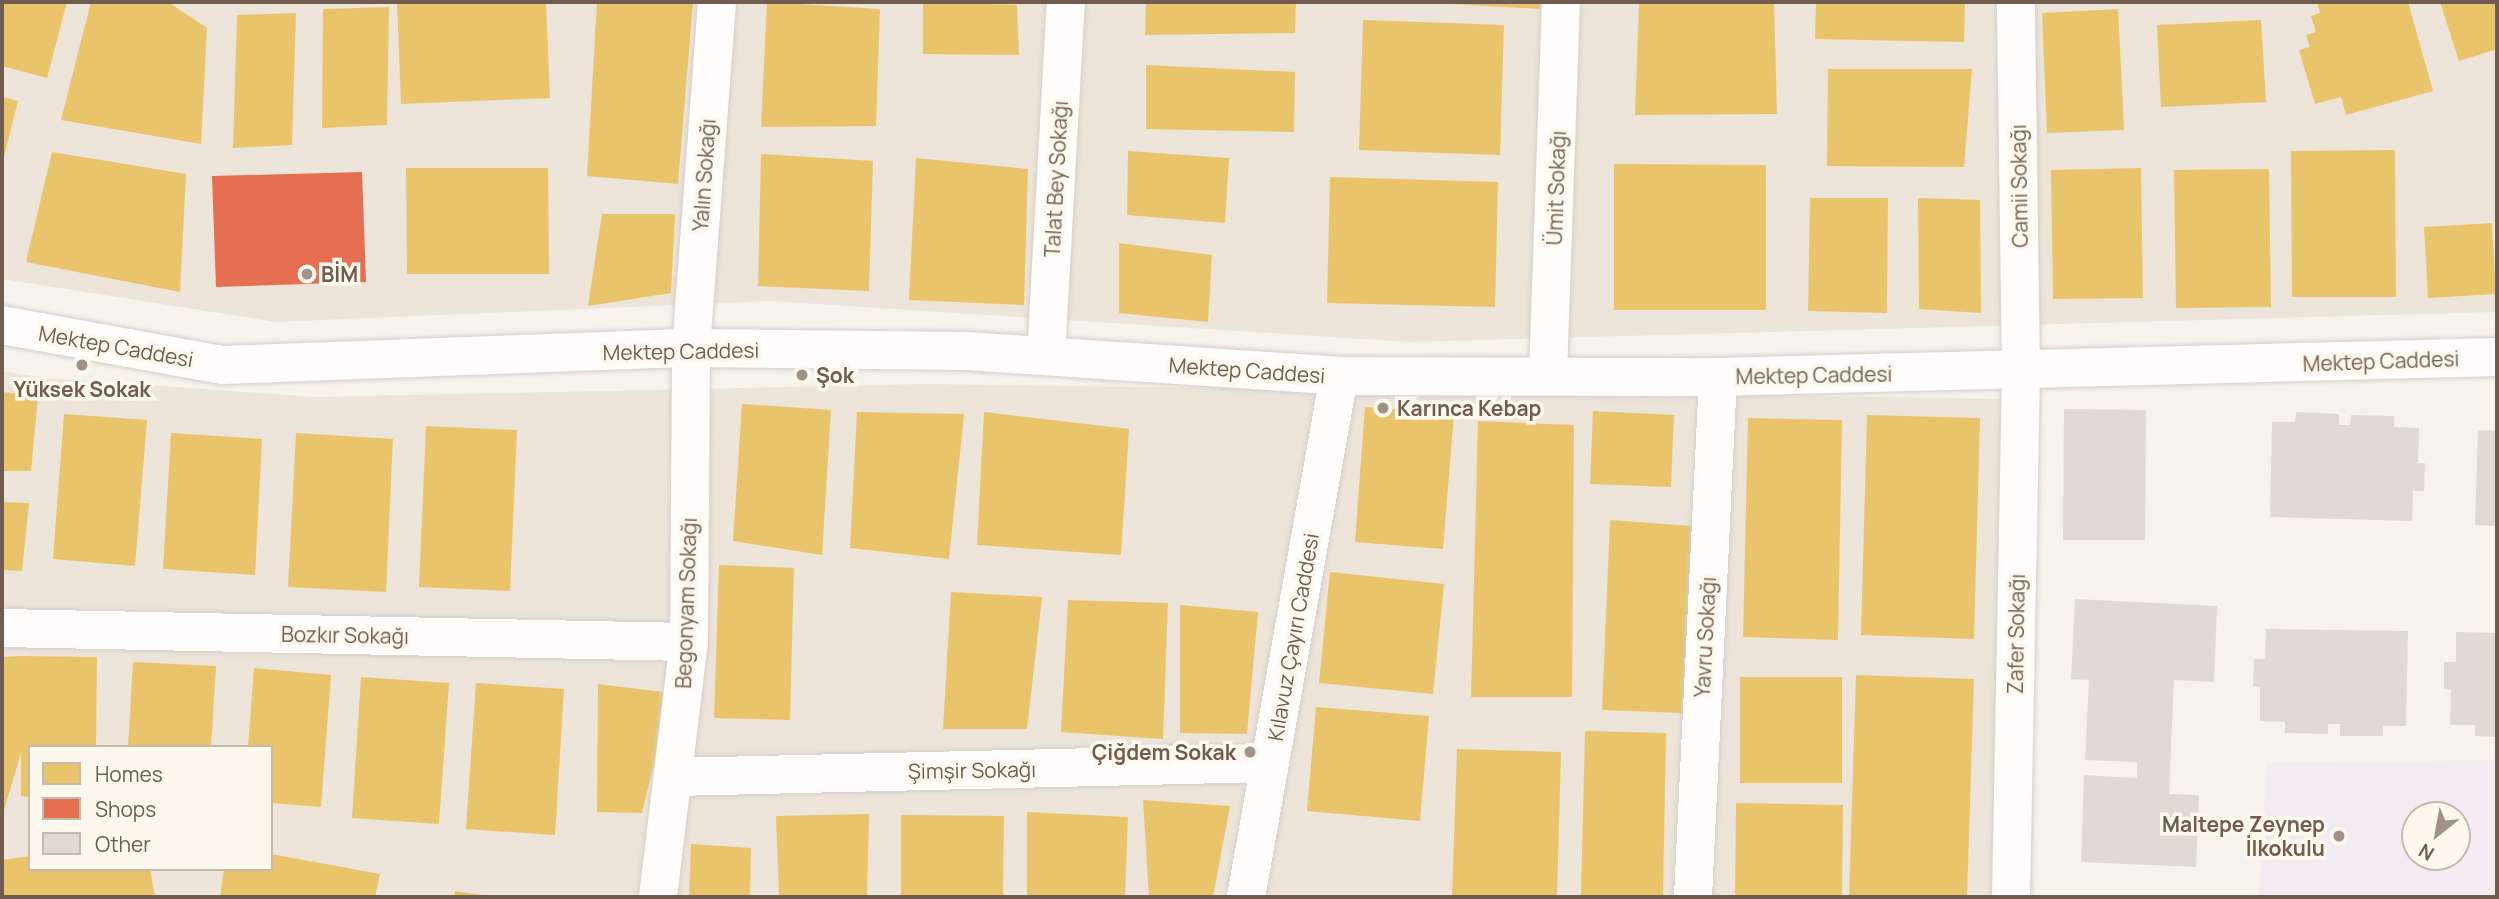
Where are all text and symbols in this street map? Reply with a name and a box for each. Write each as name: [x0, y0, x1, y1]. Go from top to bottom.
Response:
street label: Talat Bey Sokağı: [1039, 100, 1073, 258]
street label: Yalın Sokağı: [687, 118, 721, 232]
street label: Camii Sokağı: [2005, 124, 2033, 248]
street label: Ümit Sokağı: [1541, 130, 1571, 246]
place label: BİM: [321, 261, 358, 287]
marker: BİM: [299, 266, 315, 282]
street label: Mektep Caddesi: [37, 320, 195, 372]
street label: Mektep Caddesi: [602, 337, 760, 365]
street label: Mektep Caddesi: [2302, 346, 2460, 376]
street label: Mektep Caddesi: [1168, 352, 1326, 388]
marker: Yüksek Sokak: [74, 357, 90, 373]
street label: Mektep Caddesi: [1735, 361, 1893, 389]
place label: Şok: [816, 362, 854, 388]
marker: Şok: [794, 367, 810, 383]
place label: Yüksek Sokak: [13, 376, 151, 402]
place label: Karınca Kebap: [1397, 395, 1541, 421]
marker: Karınca Kebap: [1375, 400, 1391, 416]
street label: Begonyam Sokağı: [670, 517, 702, 689]
street label: Kılavuz Çayırı Caddesi: [1262, 531, 1324, 743]
street label: Zafer Sokağı: [2002, 574, 2030, 694]
street label: Yavru Sokağı: [1689, 576, 1721, 698]
street label: Bozkır Sokağı: [281, 621, 409, 649]
place label: Çiğdem Sokak: [1092, 739, 1236, 765]
marker: Çiğdem Sokak: [1242, 744, 1258, 760]
legend: [28, 745, 273, 871]
street label: Şimşir Sokağı: [908, 756, 1036, 784]
text: Homes: [95, 760, 163, 788]
text: Shops: [95, 795, 156, 823]
north arrow: [2401, 801, 2471, 871]
place label: Maltepe Zeynep İlkokulu: [2162, 811, 2325, 861]
marker: Maltepe Zeynep İlkokulu: [2331, 828, 2347, 844]
text: Other: [95, 830, 151, 858]
text: N: [2414, 838, 2439, 867]

